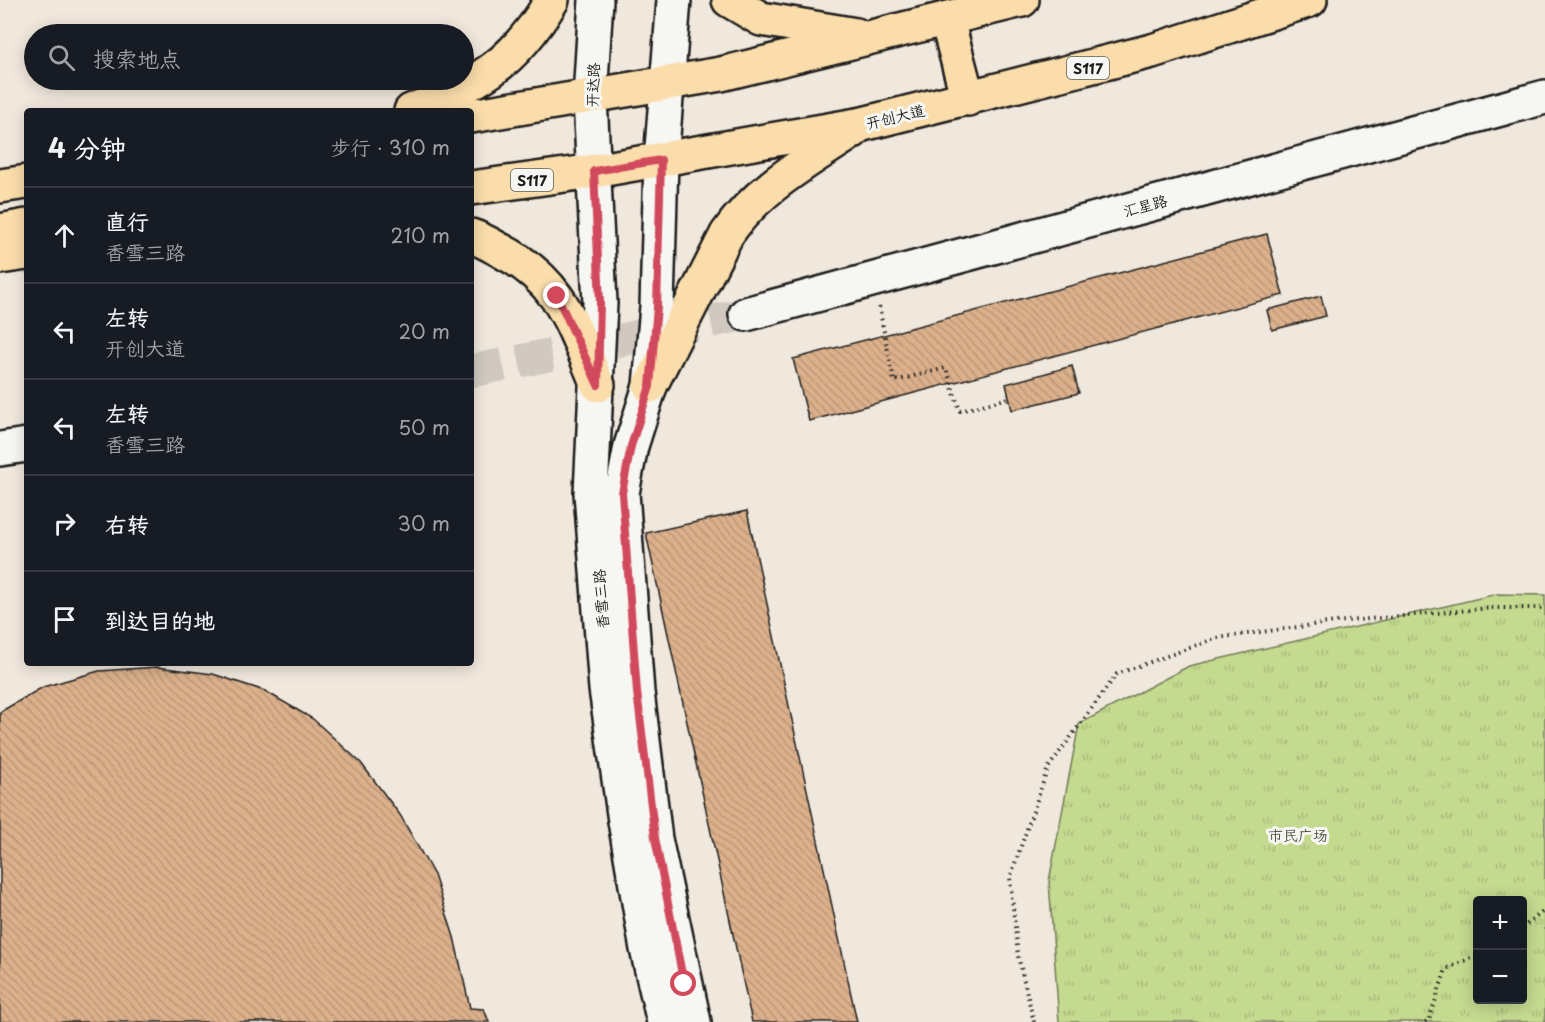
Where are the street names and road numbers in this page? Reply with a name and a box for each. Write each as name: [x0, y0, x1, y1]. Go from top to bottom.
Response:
road number: S117: [1067, 57, 1109, 79]
street label: 开达路: [580, 62, 604, 108]
street label: 开创大道: [863, 98, 927, 134]
road number: S117: [511, 169, 553, 191]
street label: 汇星路: [1120, 188, 1170, 222]
street label: 香雪三路: [586, 568, 614, 630]

